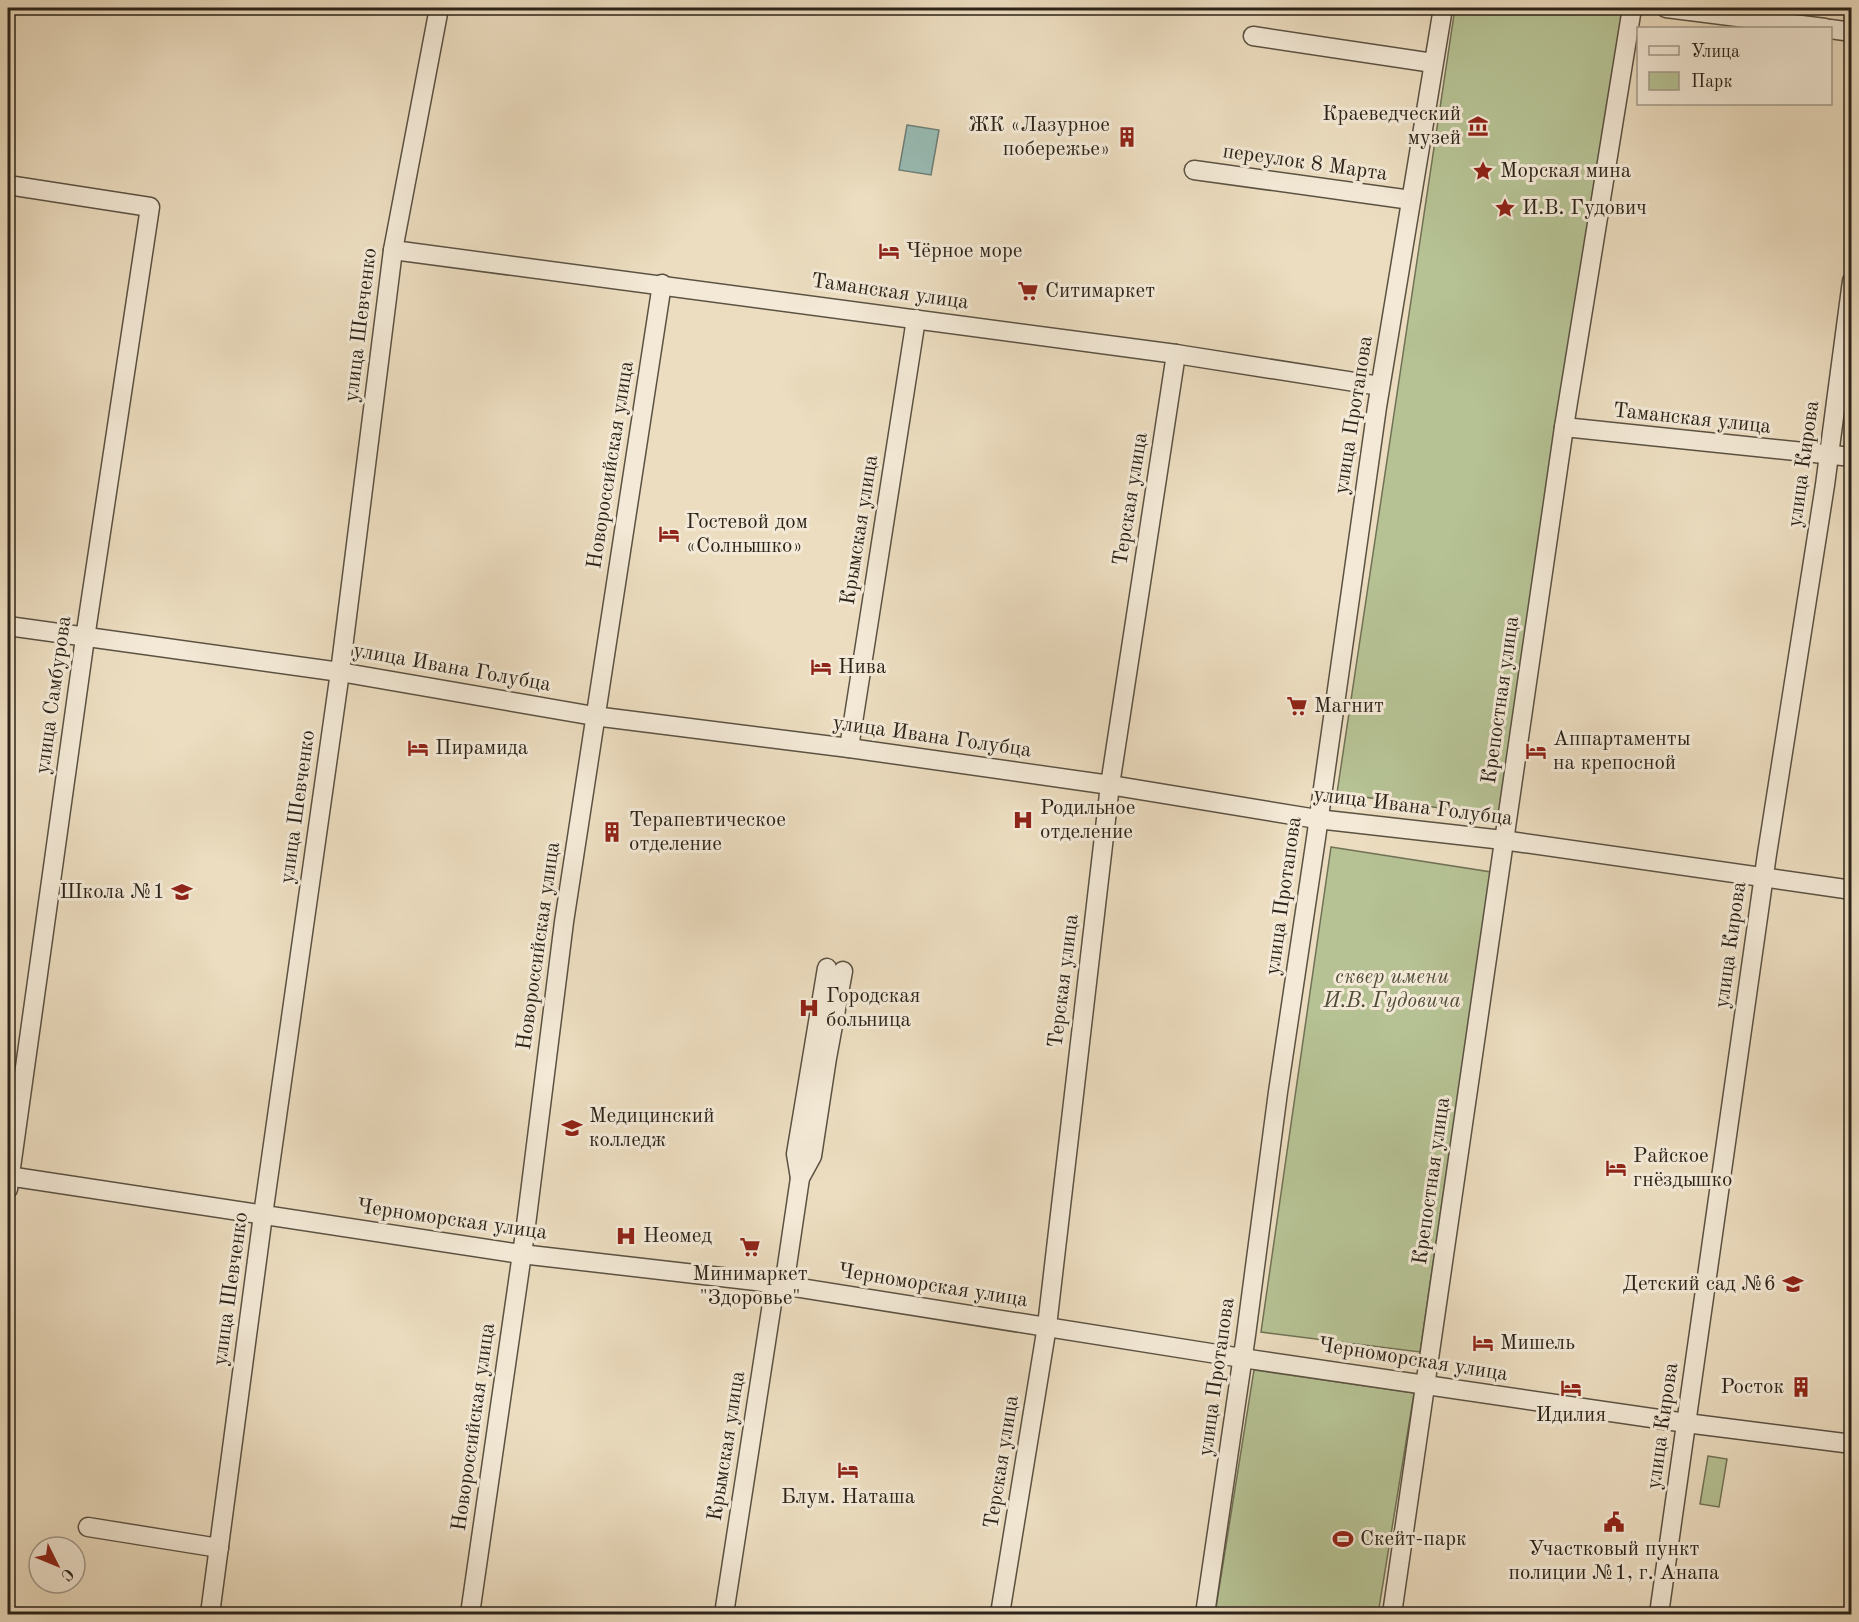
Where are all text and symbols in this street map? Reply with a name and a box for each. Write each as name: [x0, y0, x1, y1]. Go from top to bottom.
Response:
legend: [1637, 27, 1832, 105]
text: Улица: [1691, 43, 1740, 61]
text: Парк: [1691, 73, 1732, 91]
place label: Краеведческий музей: [1322, 104, 1461, 149]
museum icon: Краеведческий музей: [1466, 114, 1490, 138]
place label: ЖК «Лазурное побережье»: [968, 115, 1110, 160]
building icon: ЖК «Лазурное побережье»: [1115, 125, 1139, 149]
street label: переулок 8 Марта: [1221, 141, 1389, 185]
place icon: Морская мина: [1471, 159, 1495, 183]
place label: Морская мина: [1500, 161, 1631, 182]
place icon: И.В. Гудович: [1493, 196, 1517, 220]
place label: И.В. Гудович: [1522, 198, 1647, 219]
hotel icon: Чёрное море: [877, 239, 901, 263]
place label: Чёрное море: [906, 241, 1022, 262]
street label: улица Шевченко: [341, 247, 381, 403]
street label: Таманская улица: [810, 271, 970, 313]
supermarket icon: Ситимаркет: [1016, 279, 1040, 303]
place label: Ситимаркет: [1045, 281, 1155, 302]
street label: улица Протапова: [1331, 334, 1377, 496]
street label: Новороссийская улица: [584, 360, 638, 570]
street label: улица Кирова: [1785, 399, 1823, 529]
street label: Таманская улица: [1612, 400, 1772, 438]
street label: Терская улица: [1110, 431, 1152, 567]
street label: Крымская улица: [838, 453, 882, 607]
place label: Гостевой дом «Солнышко»: [686, 512, 808, 557]
hotel icon: Гостевой дом «Солнышко»: [657, 522, 681, 546]
street label: улица Самбурова: [33, 615, 75, 775]
street label: Крепостная улица: [1479, 615, 1523, 785]
street label: улица Ивана Голубца: [351, 640, 553, 696]
hotel icon: Нива: [809, 655, 833, 679]
place label: Нива: [838, 657, 886, 678]
supermarket icon: Магнит: [1285, 694, 1309, 718]
place label: Магнит: [1314, 696, 1384, 717]
street label: улица Ивана Голубца: [831, 713, 1033, 761]
street label: улица Шевченко: [277, 729, 319, 885]
place label: Аппартаменты на крепосной: [1553, 729, 1691, 774]
hotel icon: Пирамида: [406, 736, 430, 760]
place label: Пирамида: [435, 738, 528, 759]
hotel icon: Аппартаменты на крепосной: [1524, 739, 1548, 763]
street label: улица Ивана Голубца: [1312, 784, 1514, 830]
place label: Родильное отделение: [1040, 798, 1135, 843]
hospital icon: Родильное отделение: [1011, 808, 1035, 832]
place label: Терапевтическое отделение: [629, 810, 786, 855]
street label: улица Протапова: [1262, 815, 1306, 977]
building icon: Терапевтическое отделение: [600, 820, 624, 844]
street label: Новороссийская улица: [514, 840, 564, 1052]
school or university icon: Школа №1: [170, 880, 194, 904]
street label: улица Кирова: [1712, 880, 1750, 1010]
place label: Школа №1: [59, 882, 165, 903]
street label: Терская улица: [1045, 913, 1083, 1049]
park label: сквер имени И.В. Гудовича: [1322, 967, 1461, 1012]
place label: Городская больница: [826, 986, 921, 1031]
hospital icon: Городская больница: [797, 996, 821, 1020]
street label: Крепостная улица: [1410, 1096, 1454, 1266]
place label: Медицинский колледж: [589, 1106, 714, 1151]
school or university icon: Медицинский колледж: [560, 1116, 584, 1140]
place label: Райское гнёздышко: [1633, 1146, 1732, 1191]
hotel icon: Райское гнёздышко: [1604, 1156, 1628, 1180]
street label: Черноморская улица: [356, 1196, 548, 1244]
street label: улица Шевченко: [210, 1211, 252, 1367]
hospital icon: Неомед: [614, 1224, 638, 1248]
place label: Неомед: [643, 1226, 712, 1247]
supermarket icon: Минимаркет "Здоровье": [738, 1235, 762, 1259]
street label: Черноморская улица: [837, 1261, 1029, 1311]
place label: Минимаркет "Здоровье": [692, 1264, 808, 1309]
school or university icon: Детский сад №6: [1781, 1272, 1805, 1296]
place label: Детский сад №6: [1622, 1274, 1776, 1295]
street label: улица Протапова: [1195, 1296, 1239, 1458]
street label: Новороссийская улица: [449, 1321, 499, 1533]
hotel icon: Мишель: [1471, 1331, 1495, 1355]
place label: Мишель: [1500, 1333, 1575, 1354]
street label: Черноморская улица: [1317, 1335, 1509, 1385]
street label: улица Кирова: [1644, 1361, 1682, 1491]
street label: Крымская улица: [705, 1369, 749, 1523]
building icon: Росток: [1789, 1375, 1813, 1399]
hotel icon: Идилия: [1559, 1376, 1583, 1400]
place label: Росток: [1720, 1377, 1784, 1398]
street label: Терская улица: [981, 1394, 1023, 1530]
place label: Идилия: [1536, 1405, 1606, 1426]
hotel icon: Блум. Наташа: [836, 1458, 860, 1482]
place label: Блум. Наташа: [781, 1487, 915, 1508]
public building icon: Участковый пункт полиции №1, г. Анапа: [1602, 1510, 1626, 1534]
sports icon: Скейт-парк: [1331, 1527, 1355, 1551]
place label: Скейт-парк: [1360, 1529, 1467, 1550]
north arrow: [27, 1535, 87, 1595]
place label: Участковый пункт полиции №1, г. Анапа: [1509, 1539, 1719, 1584]
text: С: [57, 1565, 76, 1583]

